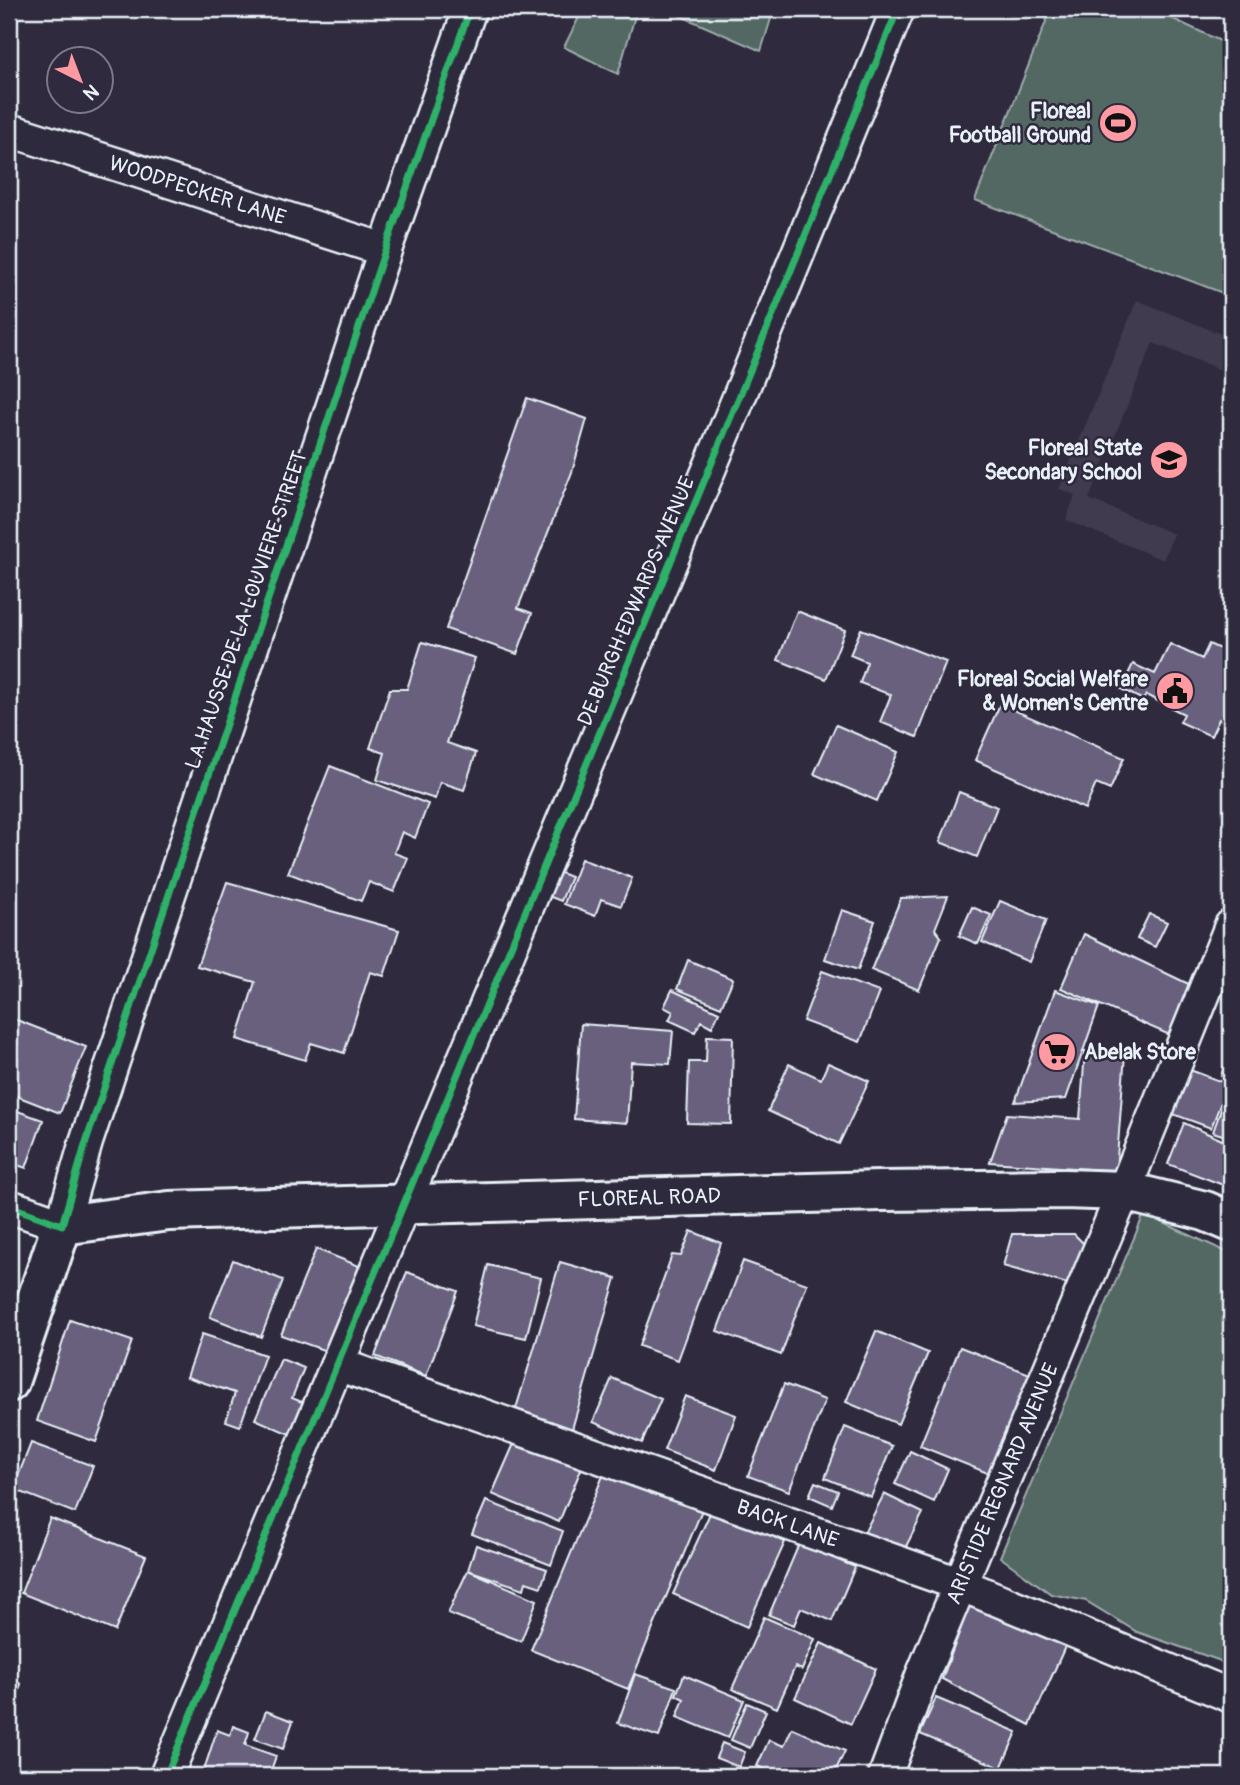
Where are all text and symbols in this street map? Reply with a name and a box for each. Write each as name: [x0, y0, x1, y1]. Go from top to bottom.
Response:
north arrow: [46, 46, 116, 116]
text: N: [78, 79, 104, 105]
place label: Floreal Football Ground: [949, 98, 1091, 149]
sports icon: Floreal Football Ground: [1097, 102, 1139, 144]
street label: WOODPECKER LANE: [106, 150, 289, 232]
place label: Floreal State Secondary School: [984, 435, 1143, 486]
school or university icon: Floreal State Secondary School: [1148, 439, 1190, 481]
street label: LA HAUSSE DE LA LOUVIERE STREET: [179, 447, 314, 773]
street label: DE BURGH EDWARDS AVENUE: [572, 472, 701, 730]
place label: Floreal Social Welfare & Women's Centre: [957, 666, 1149, 717]
public building icon: Floreal Social Welfare & Women's Centre: [1154, 670, 1196, 712]
supermarket icon: Abelak Store: [1036, 1031, 1078, 1073]
place label: Abelak Store: [1084, 1039, 1196, 1066]
street label: FLOREAL ROAD: [577, 1182, 721, 1214]
street label: ARISTIDE REGNARD AVENUE: [940, 1359, 1065, 1609]
street label: BACK LANE: [733, 1493, 842, 1554]

